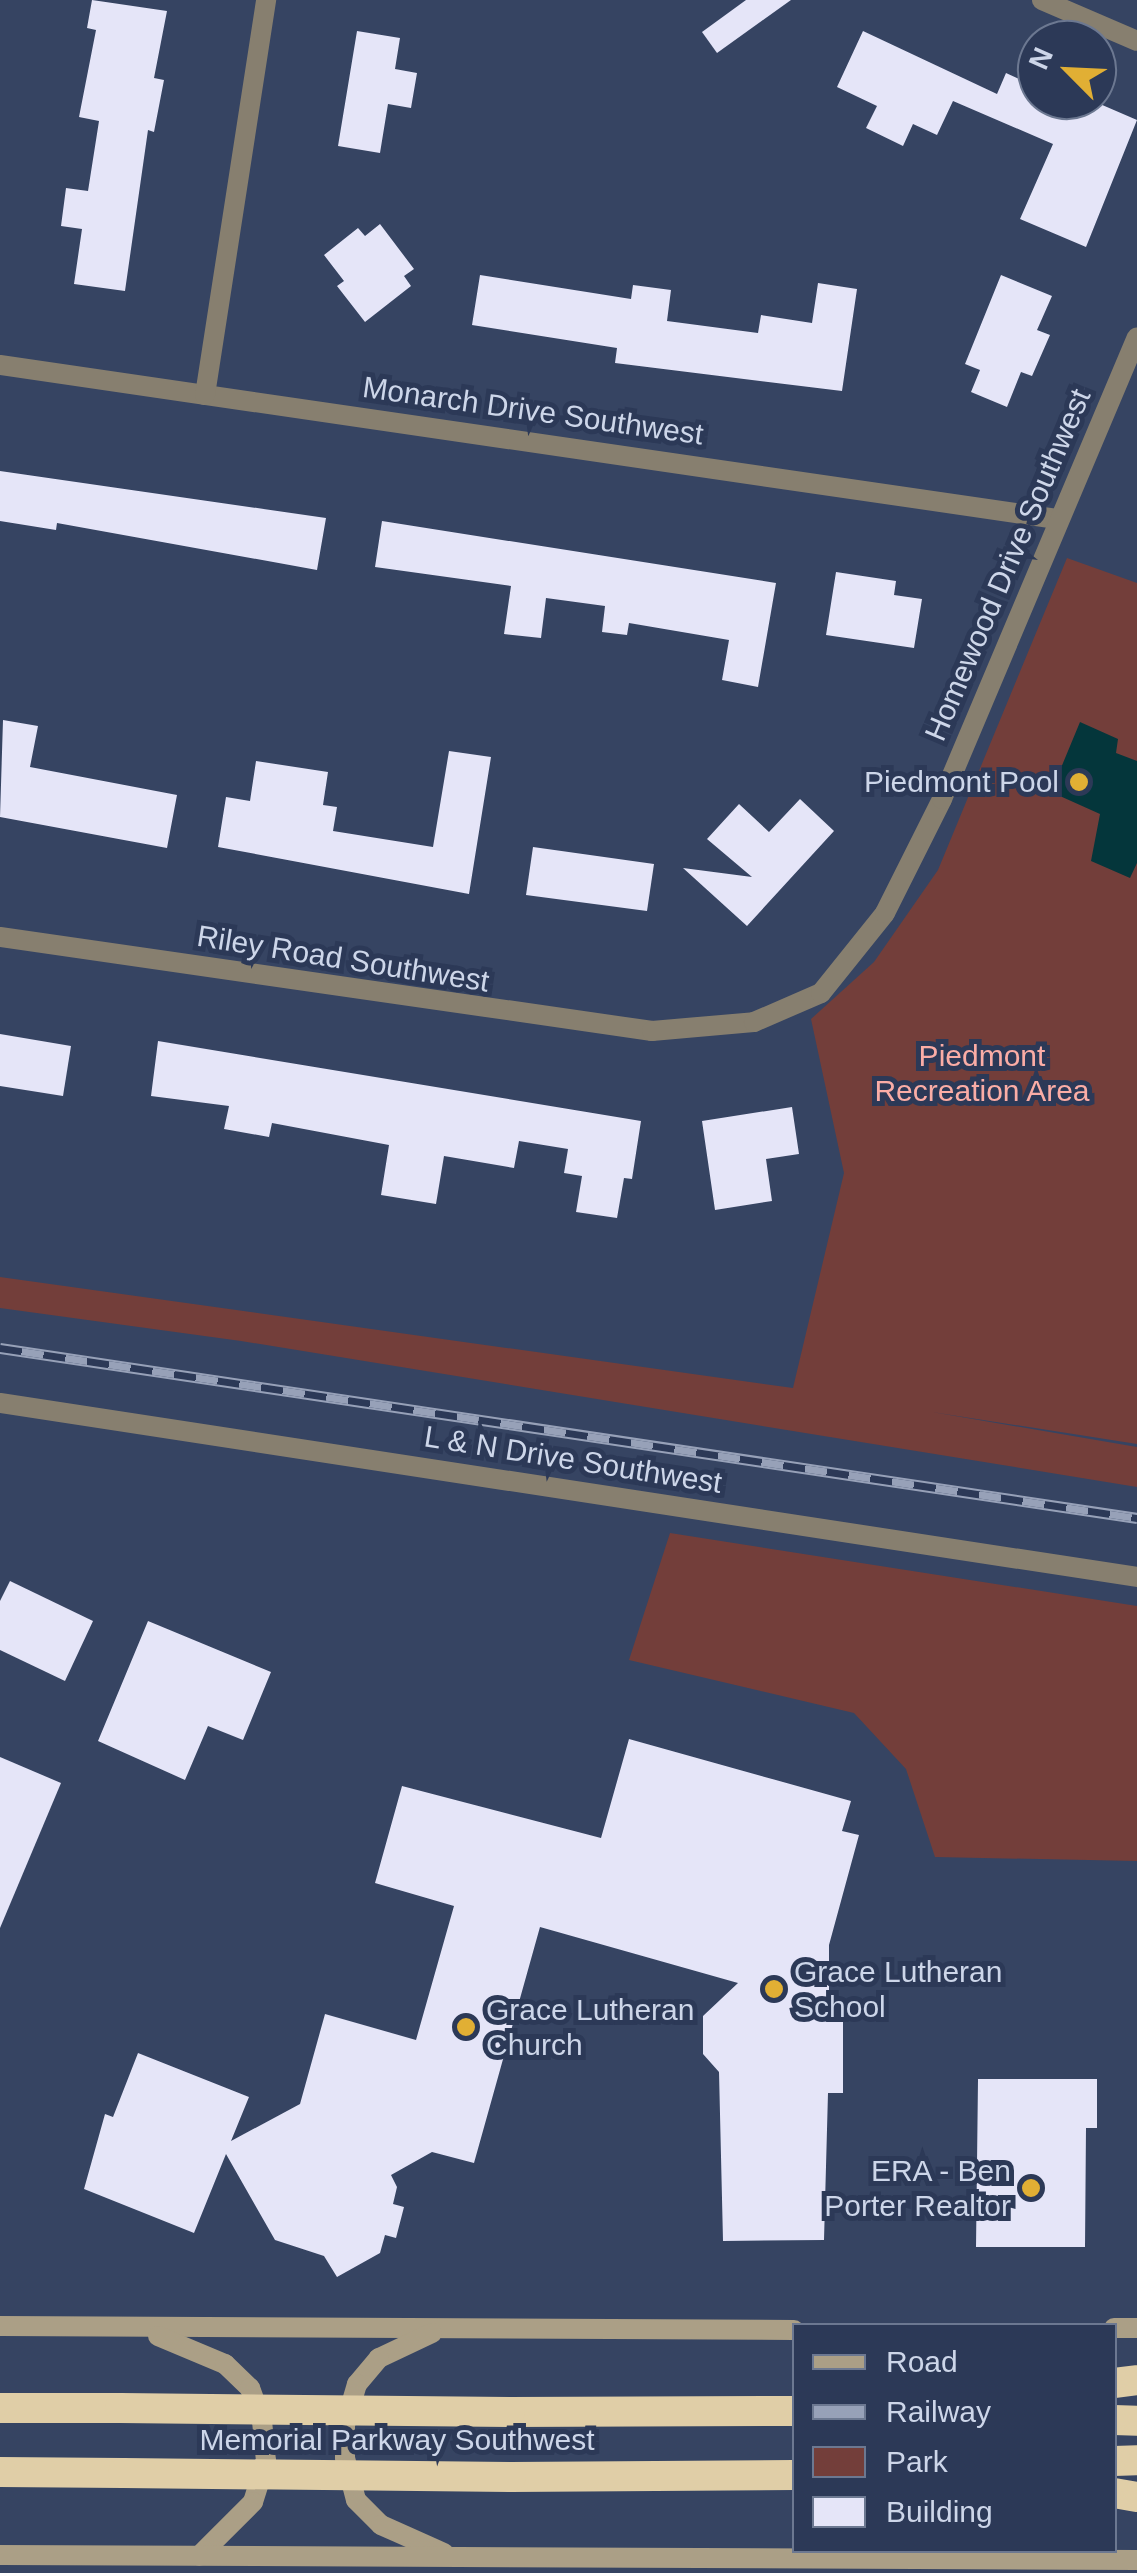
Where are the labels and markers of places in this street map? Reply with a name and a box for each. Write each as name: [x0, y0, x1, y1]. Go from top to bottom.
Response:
place label: Piedmont Pool: [864, 764, 1059, 800]
marker: Piedmont Pool: [1068, 771, 1090, 793]
place label: Grace Lutheran School: [794, 1954, 1002, 2024]
marker: Grace Lutheran School: [763, 1978, 785, 2000]
place label: Grace Lutheran Church: [486, 1992, 694, 2062]
marker: Grace Lutheran Church: [455, 2016, 477, 2038]
place label: ERA - Ben Porter Realtor: [824, 2153, 1011, 2224]
marker: ERA - Ben Porter Realtor: [1020, 2177, 1042, 2199]

